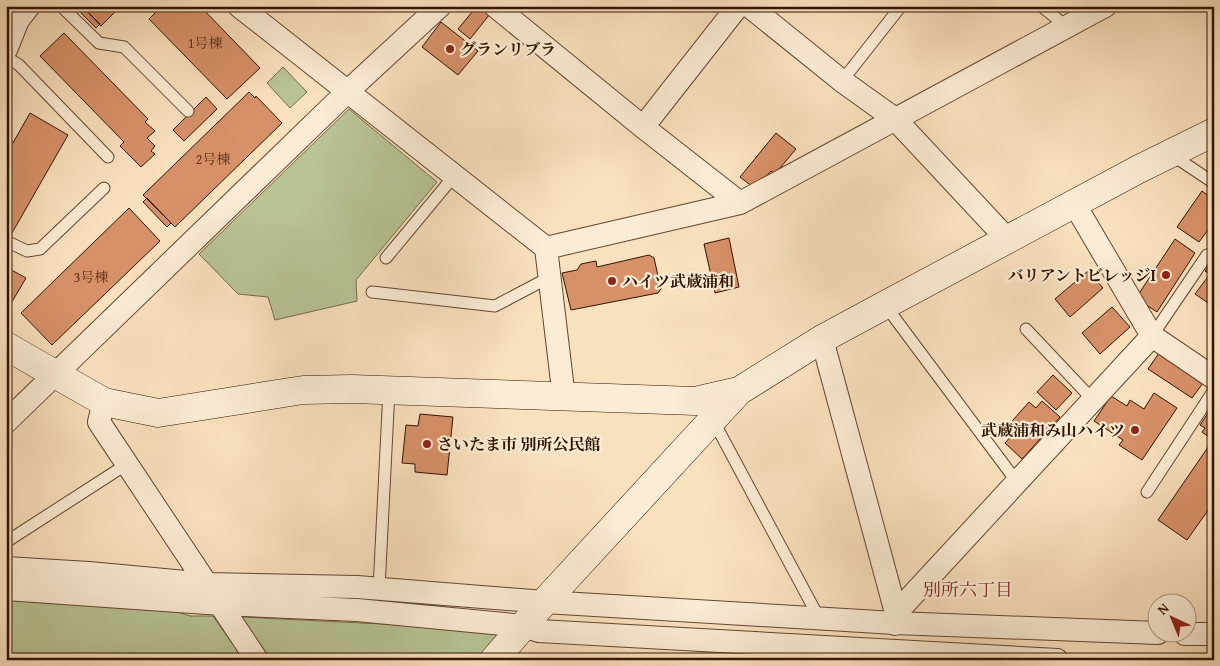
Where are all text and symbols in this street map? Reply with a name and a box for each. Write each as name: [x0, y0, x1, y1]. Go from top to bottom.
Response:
house number: 1号棟: [188, 33, 222, 53]
place label: グランリブラ: [460, 37, 556, 61]
marker: グランリブラ: [444, 43, 456, 55]
house number: 2号棟: [196, 149, 230, 169]
place label: バリアントビレッジⅠ: [1007, 263, 1156, 287]
house number: 3号棟: [74, 267, 108, 287]
place label: ハイツ武蔵浦和: [622, 269, 734, 293]
marker: バリアントビレッジⅠ: [1160, 269, 1172, 281]
marker: ハイツ武蔵浦和: [606, 275, 618, 287]
place label: 武蔵浦和み山ハイツ: [981, 418, 1125, 442]
marker: 武蔵浦和み山ハイツ: [1129, 424, 1141, 436]
place label: さいたま市 別所公民館: [437, 432, 601, 456]
marker: さいたま市 別所公民館: [421, 438, 433, 450]
district label: 別所六丁目: [923, 576, 1013, 603]
north arrow: [1148, 594, 1198, 644]
text: N: [1153, 598, 1174, 619]

